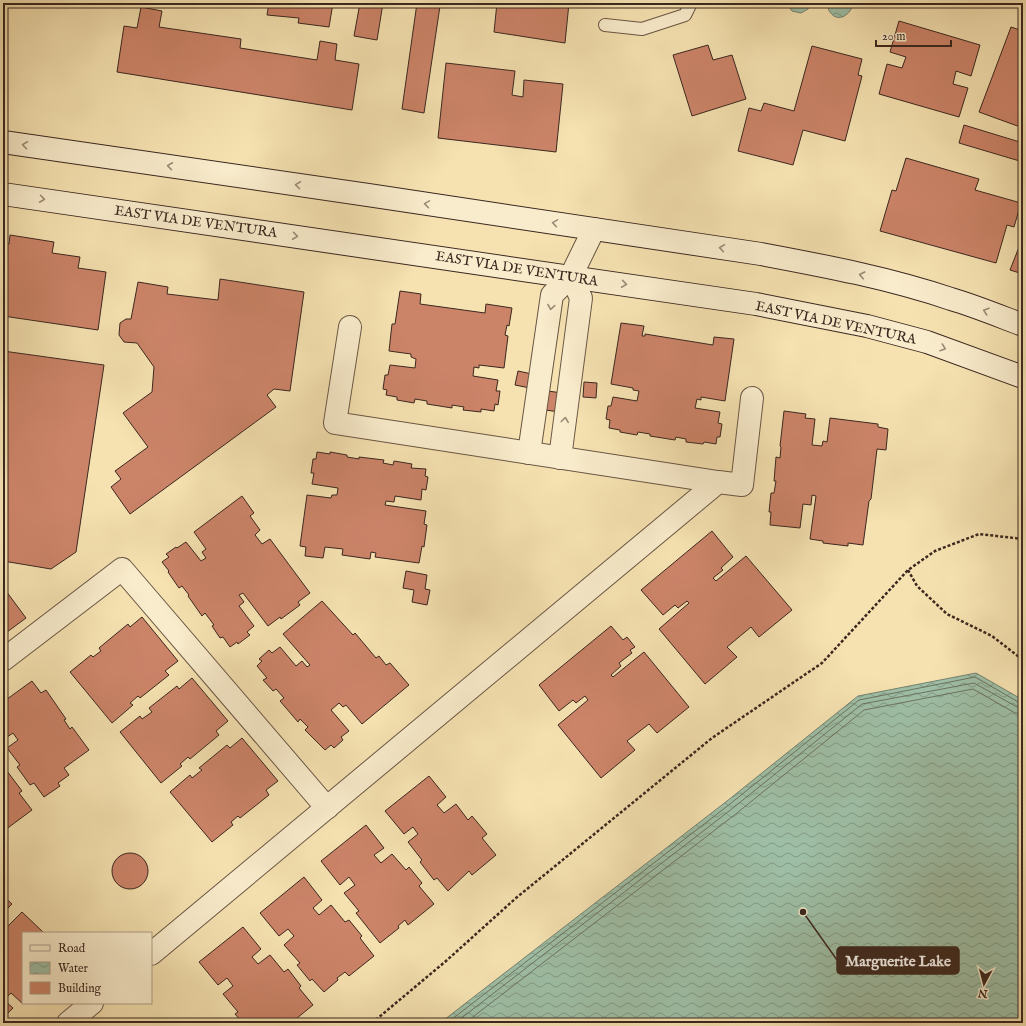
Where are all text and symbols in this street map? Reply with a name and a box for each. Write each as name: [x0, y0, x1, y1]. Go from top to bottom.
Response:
scale bar: [876, 22, 951, 48]
text: 20 m: [882, 29, 905, 44]
one-way arrow: [22, 141, 28, 150]
one-way arrow: [166, 162, 173, 171]
one-way arrow: [295, 181, 301, 190]
one-way arrow: [39, 194, 45, 203]
one-way arrow: [424, 200, 430, 209]
street label: EAST VIA DE VENTURA: [113, 202, 279, 242]
one-way arrow: [552, 219, 558, 228]
one-way arrow: [292, 231, 298, 240]
one-way arrow: [719, 244, 725, 253]
street label: EAST VIA DE VENTURA: [434, 247, 600, 291]
one-way arrow: [859, 271, 865, 279]
one-way arrow: [621, 279, 627, 288]
street label: EAST VIA DE VENTURA: [754, 297, 919, 349]
one-way arrow: [547, 304, 556, 311]
one-way arrow: [983, 307, 990, 316]
one-way arrow: [939, 343, 946, 351]
one-way arrow: [560, 417, 569, 423]
legend: [22, 932, 152, 1004]
text: Road: [58, 941, 86, 956]
callout: Marguerite Lake: [837, 947, 959, 974]
text: Marguerite Lake: [845, 952, 951, 971]
text: Water: [58, 961, 89, 976]
north arrow: [964, 964, 1004, 1004]
text: Building: [58, 981, 102, 996]
text: N: [977, 985, 989, 1001]

